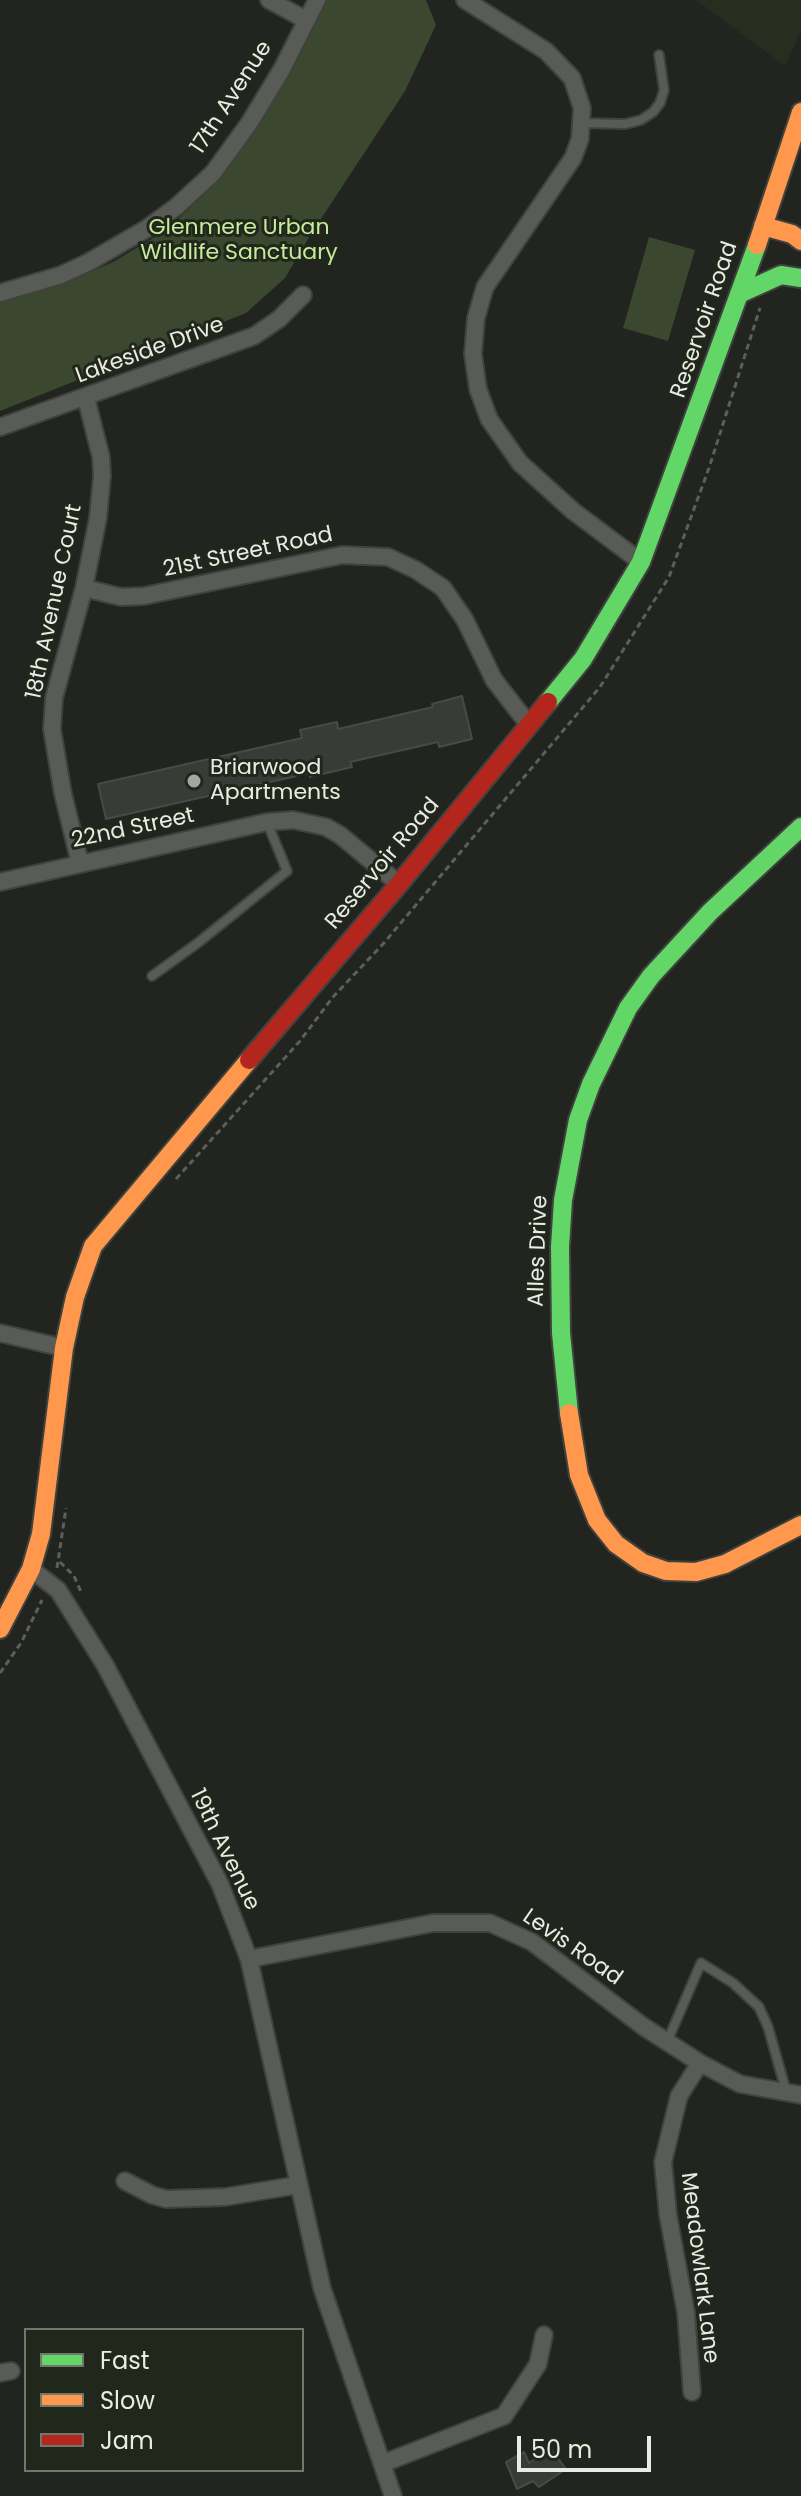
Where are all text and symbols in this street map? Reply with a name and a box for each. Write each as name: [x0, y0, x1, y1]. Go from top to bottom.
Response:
street label: 17th Avenue: [186, 36, 278, 160]
park label: Glenmere Urban Wildlife Sanctuary: [140, 215, 338, 266]
street label: Reservoir Road: [666, 238, 744, 402]
street label: Lakeside Drive: [72, 312, 228, 390]
street label: 18th Avenue Court: [21, 502, 89, 702]
street label: 21st Street Road: [161, 522, 335, 584]
place label: Briarwood Apartments: [210, 755, 341, 806]
marker: Briarwood Apartments: [185, 772, 203, 790]
street label: Reservoir Road: [320, 793, 446, 935]
street label: 22nd Street: [69, 803, 197, 855]
street label: Alles Drive: [524, 1195, 554, 1307]
street label: 19th Avenue: [183, 1785, 265, 1915]
street label: Levis Road: [517, 1904, 627, 1992]
street label: Meadowlark Lane: [674, 2171, 724, 2365]
legend: [24, 2328, 304, 2472]
text: Fast: [100, 2344, 150, 2377]
text: Slow: [100, 2384, 155, 2417]
scale bar: [521, 2420, 655, 2470]
text: Jam: [100, 2424, 154, 2457]
text: 50 m: [531, 2433, 592, 2466]

